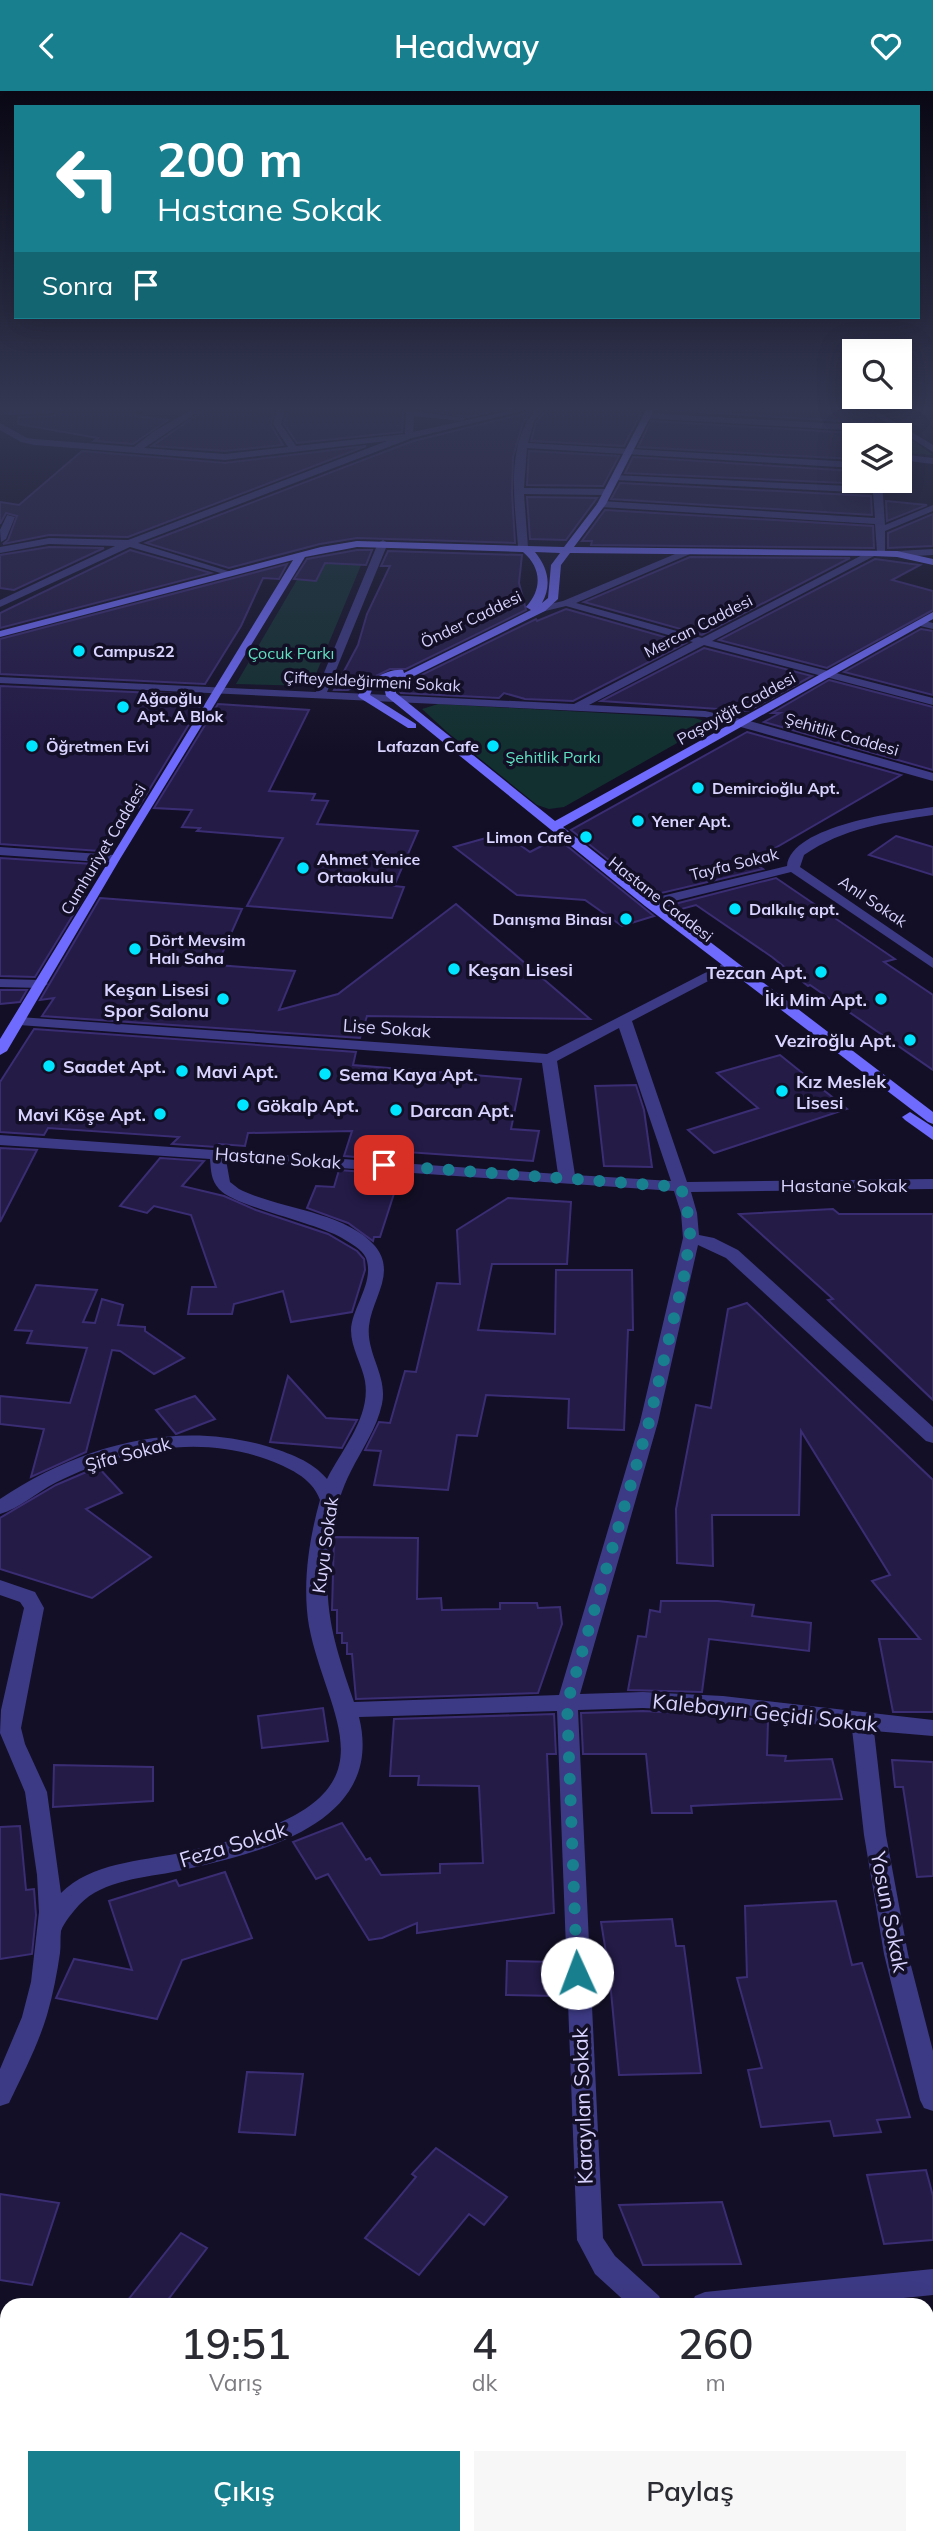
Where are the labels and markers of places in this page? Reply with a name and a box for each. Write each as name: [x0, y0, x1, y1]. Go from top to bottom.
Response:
place label: Campus22: [93, 641, 175, 661]
marker: Campus22: [71, 643, 87, 659]
place label: Ağaoğlu Apt. A Blok: [137, 688, 225, 726]
marker: Ağaoğlu Apt. A Blok: [115, 699, 131, 715]
place label: Öğretmen Evi: [46, 736, 149, 756]
place label: Lafazan Cafe: [377, 736, 479, 756]
marker: Öğretmen Evi: [24, 738, 40, 754]
marker: Lafazan Cafe: [485, 738, 501, 754]
place label: Demircioğlu Apt.: [712, 778, 840, 798]
marker: Demircioğlu Apt.: [690, 780, 706, 796]
place label: Yener Apt.: [651, 811, 731, 831]
marker: Yener Apt.: [630, 813, 646, 829]
place label: Limon Cafe: [486, 827, 572, 847]
marker: Limon Cafe: [578, 829, 594, 845]
place label: Ahmet Yenice Ortaokulu: [317, 849, 420, 887]
marker: Ahmet Yenice Ortaokulu: [295, 860, 311, 876]
place label: Dalkılıç apt.: [749, 899, 839, 919]
marker: Dalkılıç apt.: [727, 901, 743, 917]
place label: Danışma Binası: [492, 909, 612, 929]
marker: Danışma Binası: [618, 911, 634, 927]
place label: Dört Mevsim Halı Saha: [149, 930, 246, 968]
marker: Dört Mevsim Halı Saha: [127, 941, 143, 957]
place label: Keşan Lisesi: [468, 958, 573, 981]
marker: Keşan Lisesi: [446, 961, 462, 977]
place label: Tezcan Apt.: [706, 961, 807, 984]
marker: Tezcan Apt.: [813, 964, 829, 980]
place label: Keşan Lisesi Spor Salonu: [104, 978, 209, 1022]
place label: İki Mim Apt.: [765, 988, 867, 1011]
marker: Keşan Lisesi Spor Salonu: [215, 991, 231, 1007]
marker: İki Mim Apt.: [873, 991, 889, 1007]
place label: Veziroğlu Apt.: [774, 1029, 896, 1052]
marker: Veziroğlu Apt.: [902, 1032, 918, 1048]
place label: Saadet Apt.: [63, 1055, 166, 1078]
marker: Saadet Apt.: [41, 1058, 57, 1074]
place label: Mavi Apt.: [196, 1060, 278, 1083]
marker: Mavi Apt.: [174, 1063, 190, 1079]
place label: Sema Kaya Apt.: [339, 1063, 478, 1086]
marker: Sema Kaya Apt.: [317, 1066, 333, 1082]
place label: Kız Meslek Lisesi: [796, 1070, 887, 1114]
marker: Kız Meslek Lisesi: [774, 1083, 790, 1099]
place label: Gökalp Apt.: [257, 1094, 359, 1117]
marker: Gökalp Apt.: [235, 1097, 251, 1113]
place label: Darcan Apt.: [410, 1099, 514, 1122]
marker: Darcan Apt.: [388, 1102, 404, 1118]
place label: Mavi Köşe Apt.: [17, 1103, 146, 1126]
marker: Mavi Köşe Apt.: [152, 1106, 168, 1122]
pin: [354, 1135, 414, 1195]

